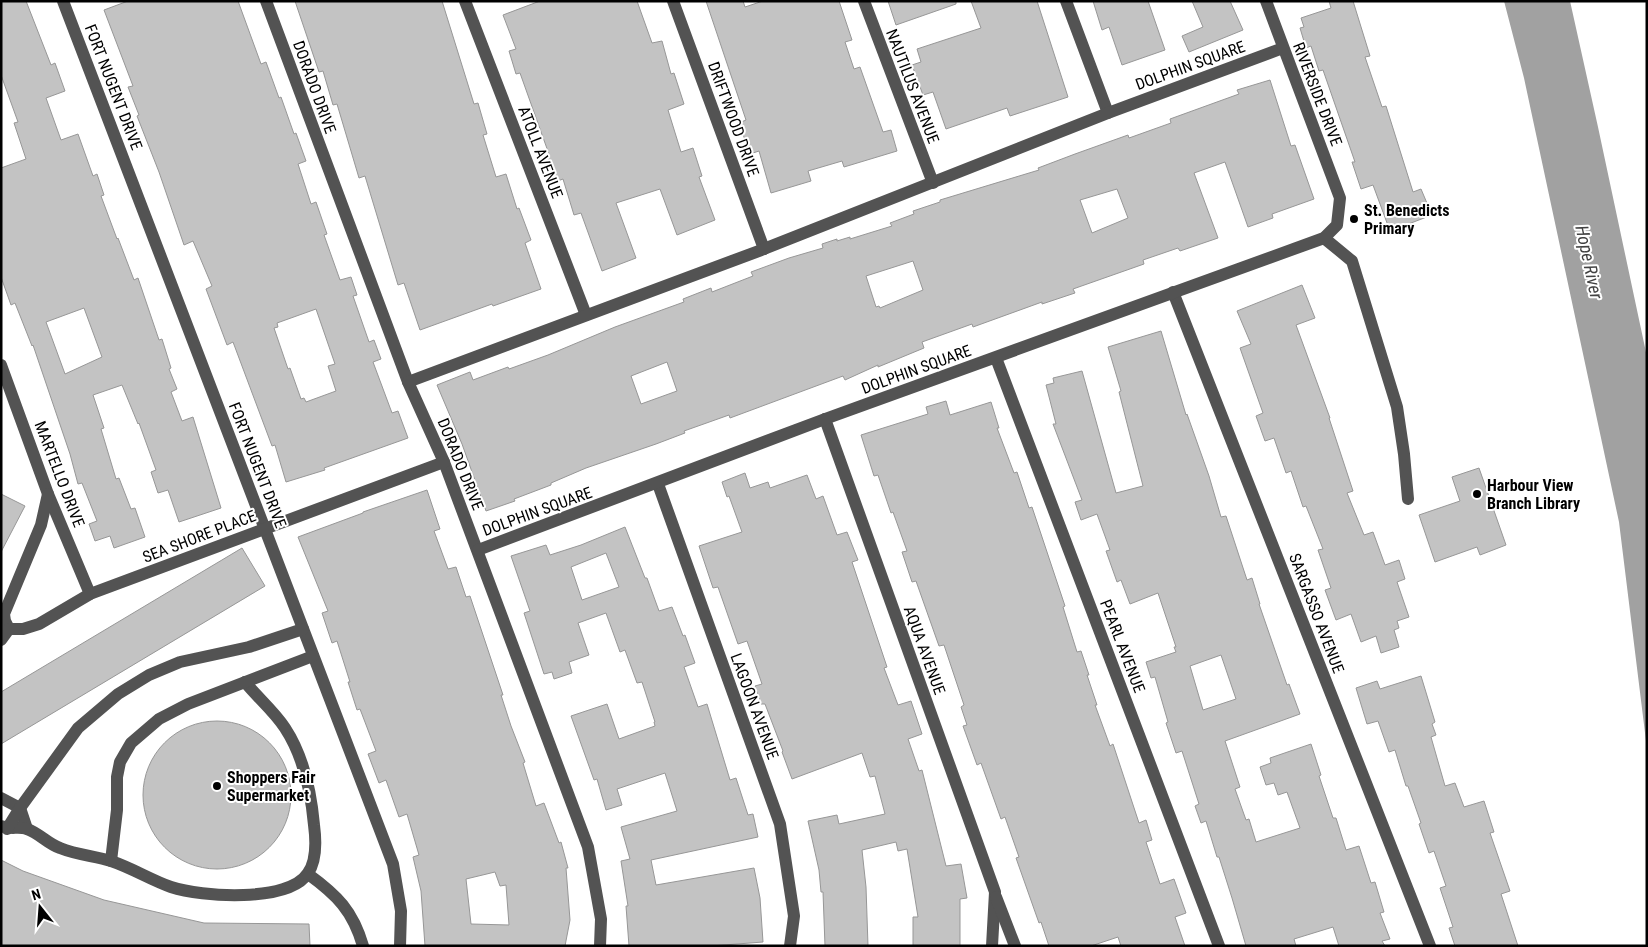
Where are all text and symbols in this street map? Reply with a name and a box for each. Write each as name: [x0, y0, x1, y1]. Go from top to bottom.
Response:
street label: FORT NUGENT DRIVE: [81, 22, 146, 153]
street label: NAUTILUS AVENUE: [882, 26, 943, 146]
street label: DOLPHIN SQUARE: [1133, 37, 1248, 94]
street label: DORADO DRIVE: [289, 38, 340, 136]
street label: RIVERSIDE DRIVE: [1289, 40, 1346, 149]
street label: DRIFTWOOD DRIVE: [704, 59, 763, 179]
street label: ATOLL AVENUE: [514, 103, 567, 201]
place label: St. Benedicts Primary: [1364, 201, 1450, 238]
marker: St. Benedicts Primary: [1348, 213, 1360, 225]
water label: Hope River: [1571, 223, 1608, 301]
street label: DOLPHIN SQUARE: [859, 341, 974, 398]
street label: FORT NUGENT DRIVE: [225, 400, 290, 531]
street label: DORADO DRIVE: [433, 415, 488, 513]
street label: MARTELLO DRIVE: [31, 418, 89, 530]
place label: Harbour View Branch Library: [1487, 476, 1580, 513]
street label: DOLPHIN SQUARE: [480, 483, 595, 540]
marker: Harbour View Branch Library: [1471, 488, 1483, 500]
street label: SEA SHORE PLACE: [140, 506, 259, 567]
street label: SARGASSO AVENUE: [1285, 551, 1348, 676]
street label: PEARL AVENUE: [1096, 597, 1149, 695]
street label: AQUA AVENUE: [900, 603, 949, 697]
street label: LAGOON AVENUE: [727, 651, 783, 762]
place label: Shoppers Fair Supermarket: [227, 768, 315, 805]
marker: Shoppers Fair Supermarket: [211, 780, 223, 792]
north arrow: [15, 882, 65, 932]
text: N: [30, 886, 43, 903]

